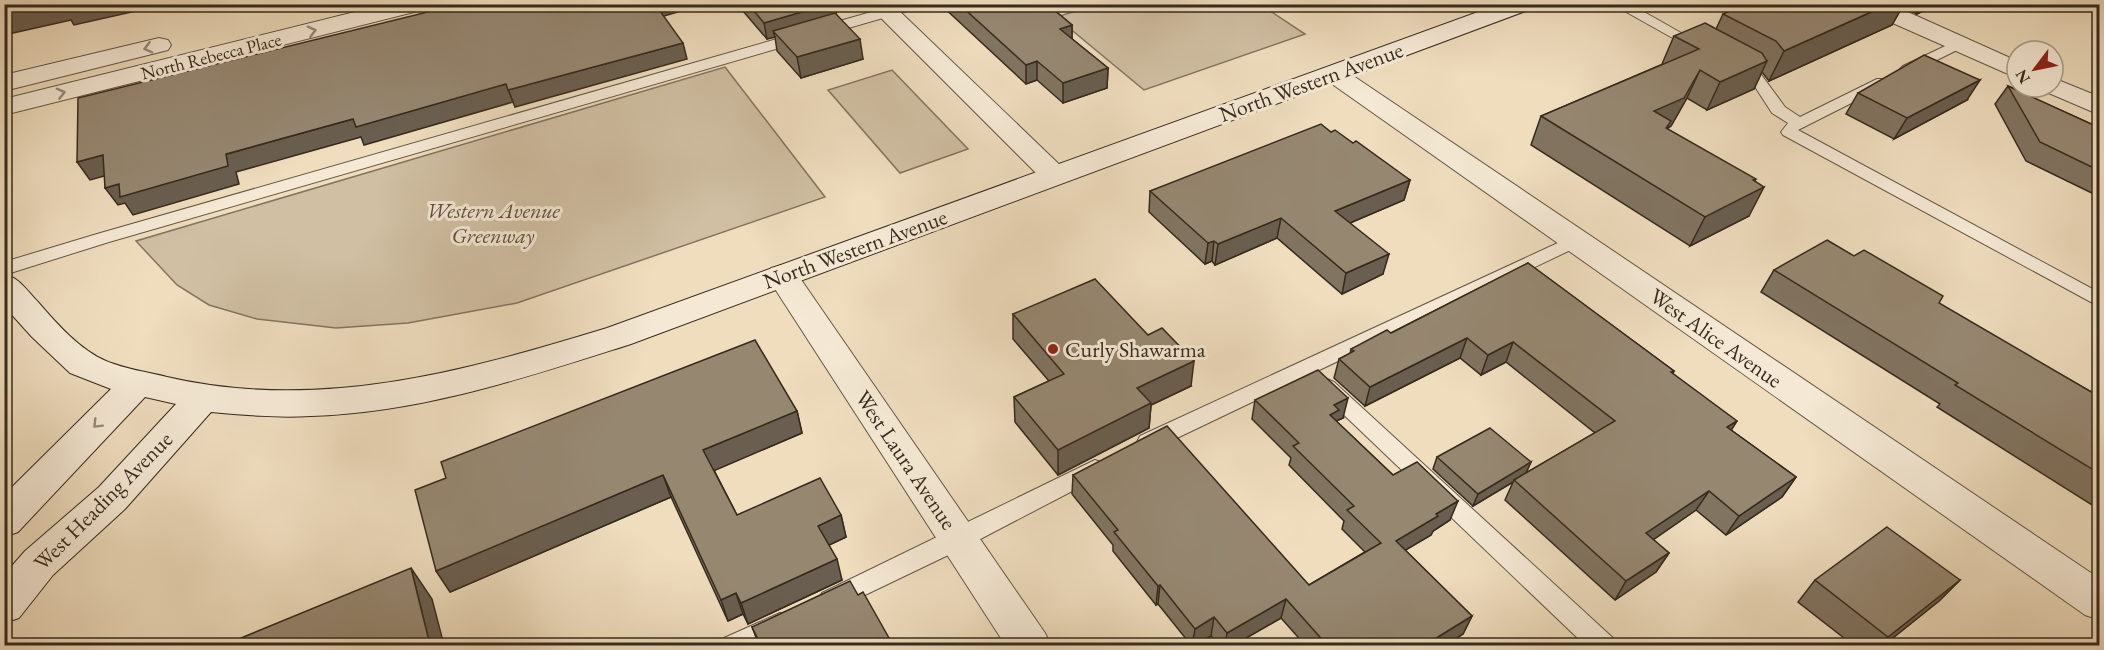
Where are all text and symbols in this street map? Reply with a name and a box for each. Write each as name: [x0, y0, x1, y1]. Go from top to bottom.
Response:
one-way arrow: [306, 25, 316, 38]
street label: North Rebecca Place: [138, 27, 284, 85]
street label: North Western Avenue: [1215, 35, 1407, 129]
north arrow: [2005, 39, 2065, 99]
one-way arrow: [143, 41, 153, 54]
text: N: [2010, 66, 2035, 88]
one-way arrow: [56, 88, 66, 101]
park label: Western Avenue Greenway: [426, 196, 560, 250]
street label: North Western Avenue: [759, 202, 951, 296]
street label: West Alice Avenue: [1644, 282, 1788, 395]
place label: Curly Shawarma: [1065, 335, 1206, 364]
marker: Curly Shawarma: [1046, 342, 1060, 356]
street label: West Laura Avenue: [849, 385, 964, 536]
one-way arrow: [93, 417, 104, 428]
street label: West Heading Avenue: [27, 425, 179, 577]

